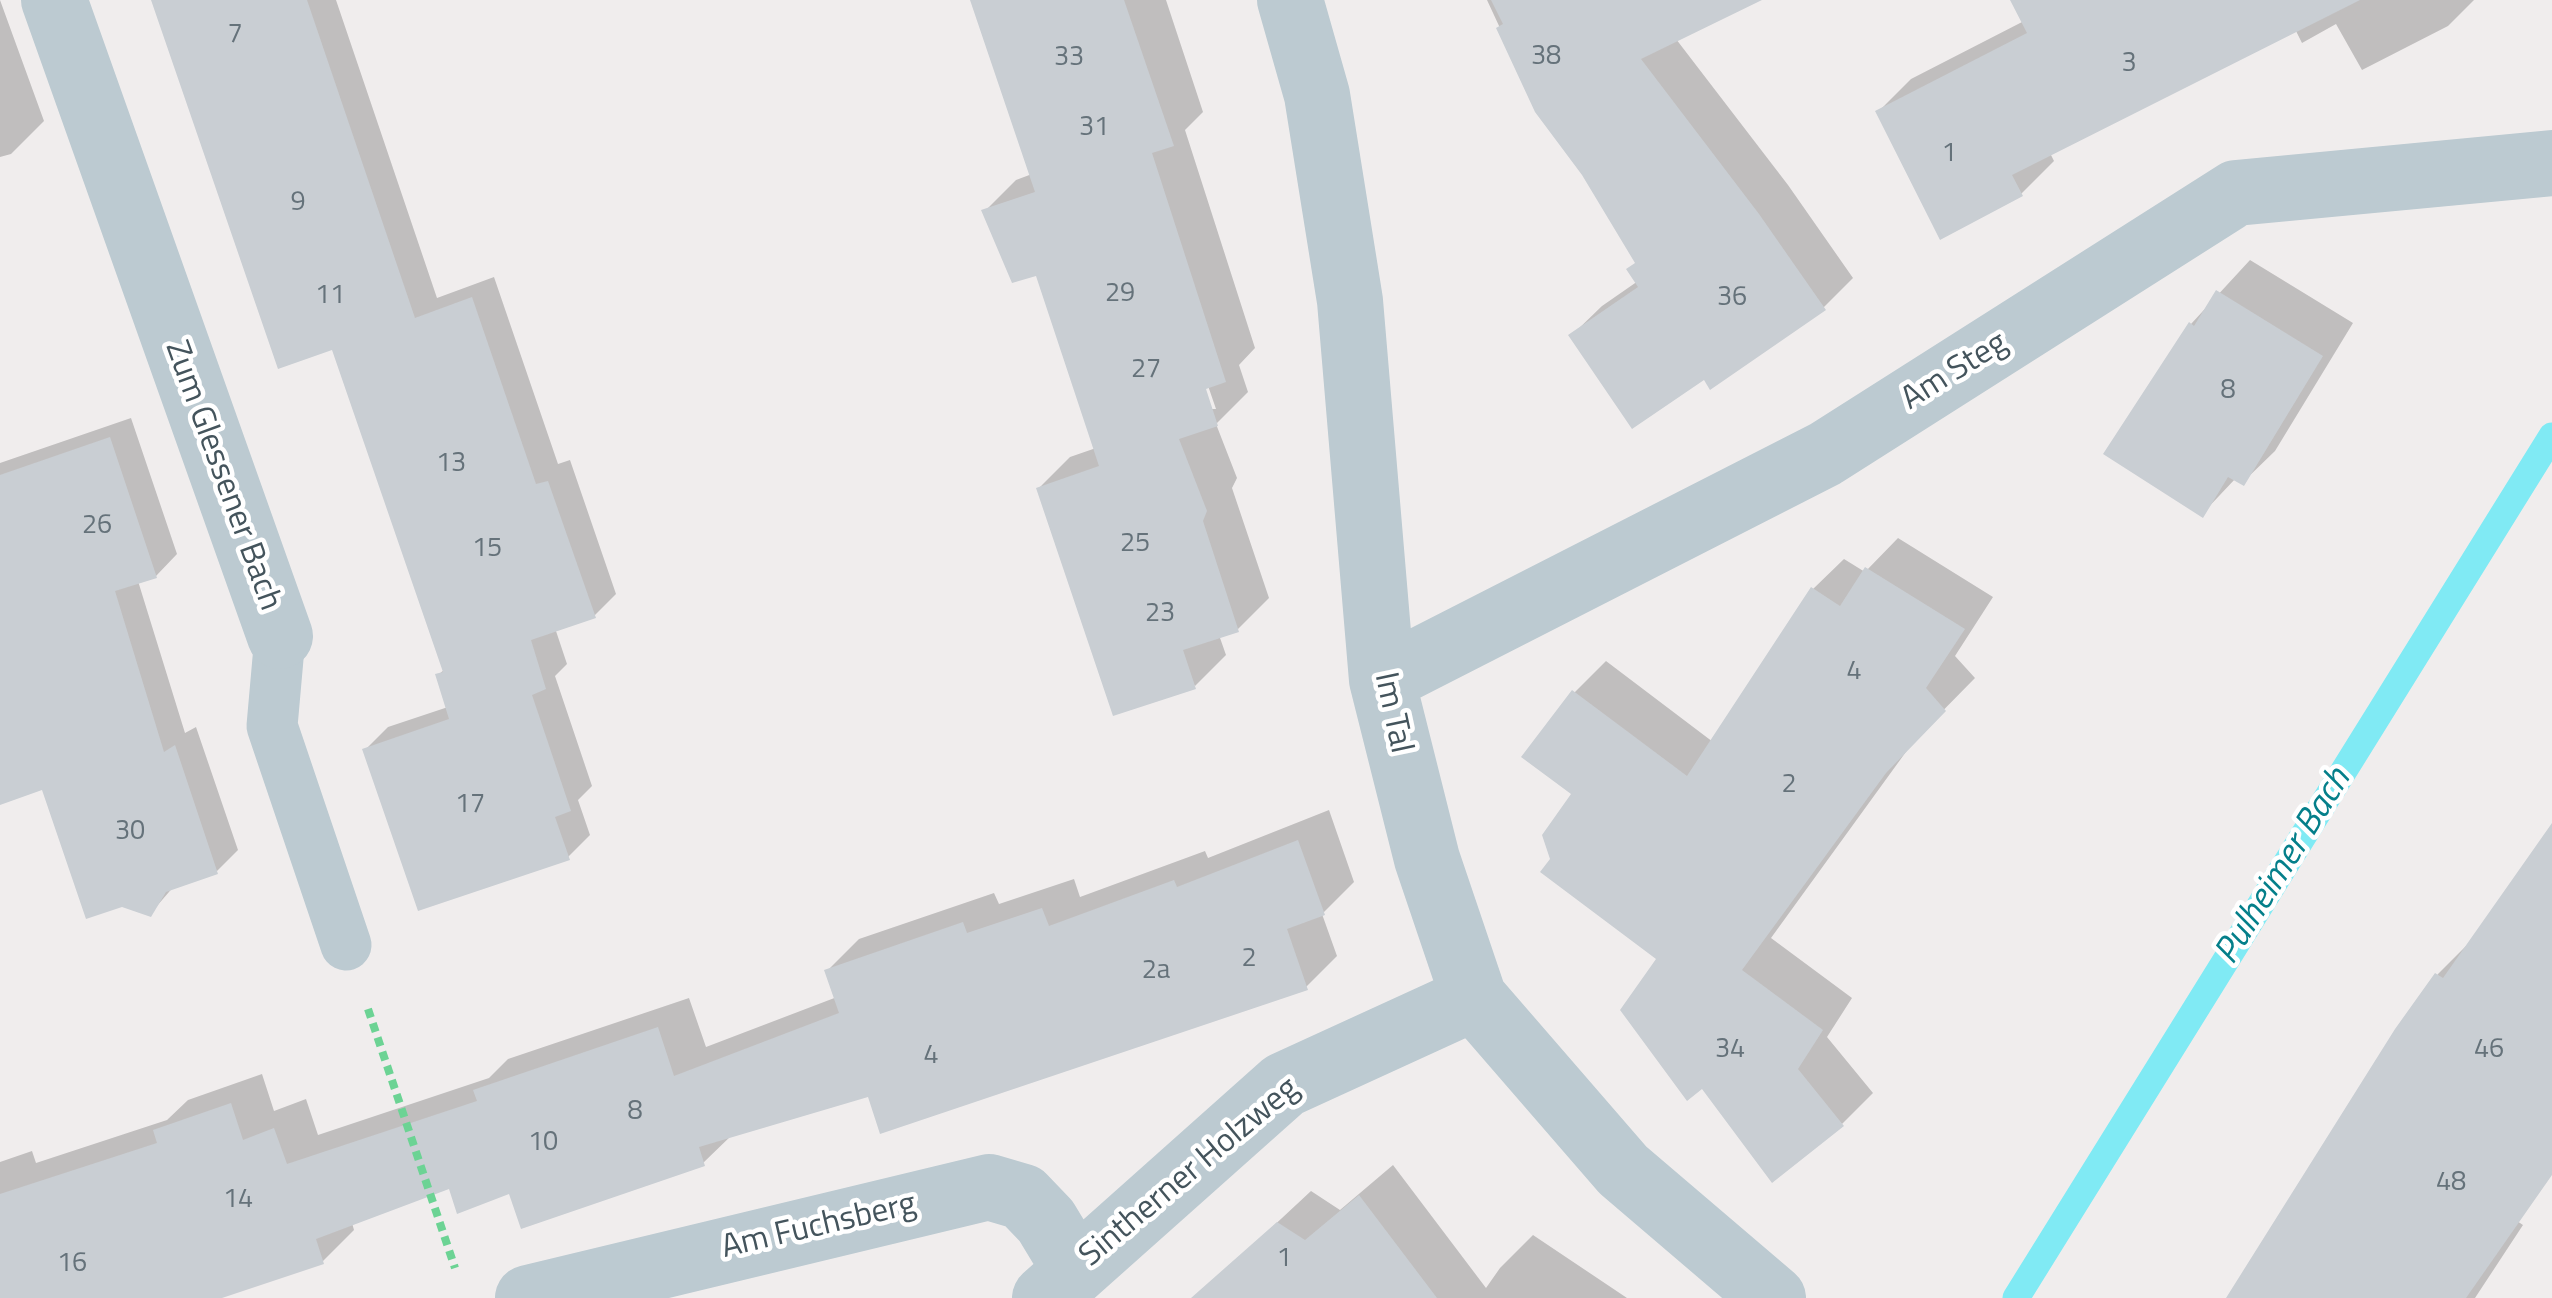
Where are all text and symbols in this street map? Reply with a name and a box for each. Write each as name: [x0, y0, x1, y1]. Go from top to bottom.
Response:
house number: 7: [227, 19, 243, 51]
house number: 38: [1531, 41, 1561, 73]
house number: 33: [1054, 42, 1084, 74]
house number: 3: [2121, 48, 2137, 80]
house number: 31: [1079, 112, 1109, 144]
house number: 1: [1941, 138, 1957, 170]
house number: 9: [290, 187, 306, 219]
house number: 29: [1105, 278, 1135, 310]
house number: 11: [315, 280, 345, 312]
house number: 36: [1717, 282, 1747, 314]
street label: Am Steg: [1895, 324, 2015, 420]
street label: Zum Glessener Bach: [155, 336, 289, 616]
house number: 27: [1131, 354, 1161, 386]
house number: 8: [2220, 375, 2236, 407]
house number: 13: [436, 448, 466, 480]
house number: 26: [82, 510, 112, 542]
house number: 25: [1120, 528, 1150, 560]
house number: 15: [472, 533, 502, 565]
house number: 23: [1145, 598, 1175, 630]
house number: 4: [1846, 656, 1862, 688]
street label: Im Tal: [1364, 669, 1420, 757]
water label: Pulheimer Bach: [2207, 761, 2361, 973]
house number: 2: [1781, 769, 1797, 801]
house number: 17: [455, 789, 485, 821]
house number: 30: [115, 816, 145, 848]
house number: 2: [1241, 943, 1257, 975]
house number: 2a: [1142, 955, 1170, 987]
house number: 34: [1715, 1034, 1745, 1066]
house number: 46: [2474, 1034, 2504, 1066]
house number: 4: [923, 1040, 939, 1072]
street label: Sintherner Holzweg: [1072, 1070, 1308, 1276]
house number: 8: [627, 1096, 643, 1128]
house number: 10: [528, 1127, 558, 1159]
house number: 48: [2436, 1167, 2466, 1199]
house number: 14: [223, 1184, 253, 1216]
street label: Am Fuchsberg: [718, 1185, 920, 1269]
house number: 1: [1276, 1243, 1292, 1275]
house number: 16: [57, 1248, 87, 1280]

